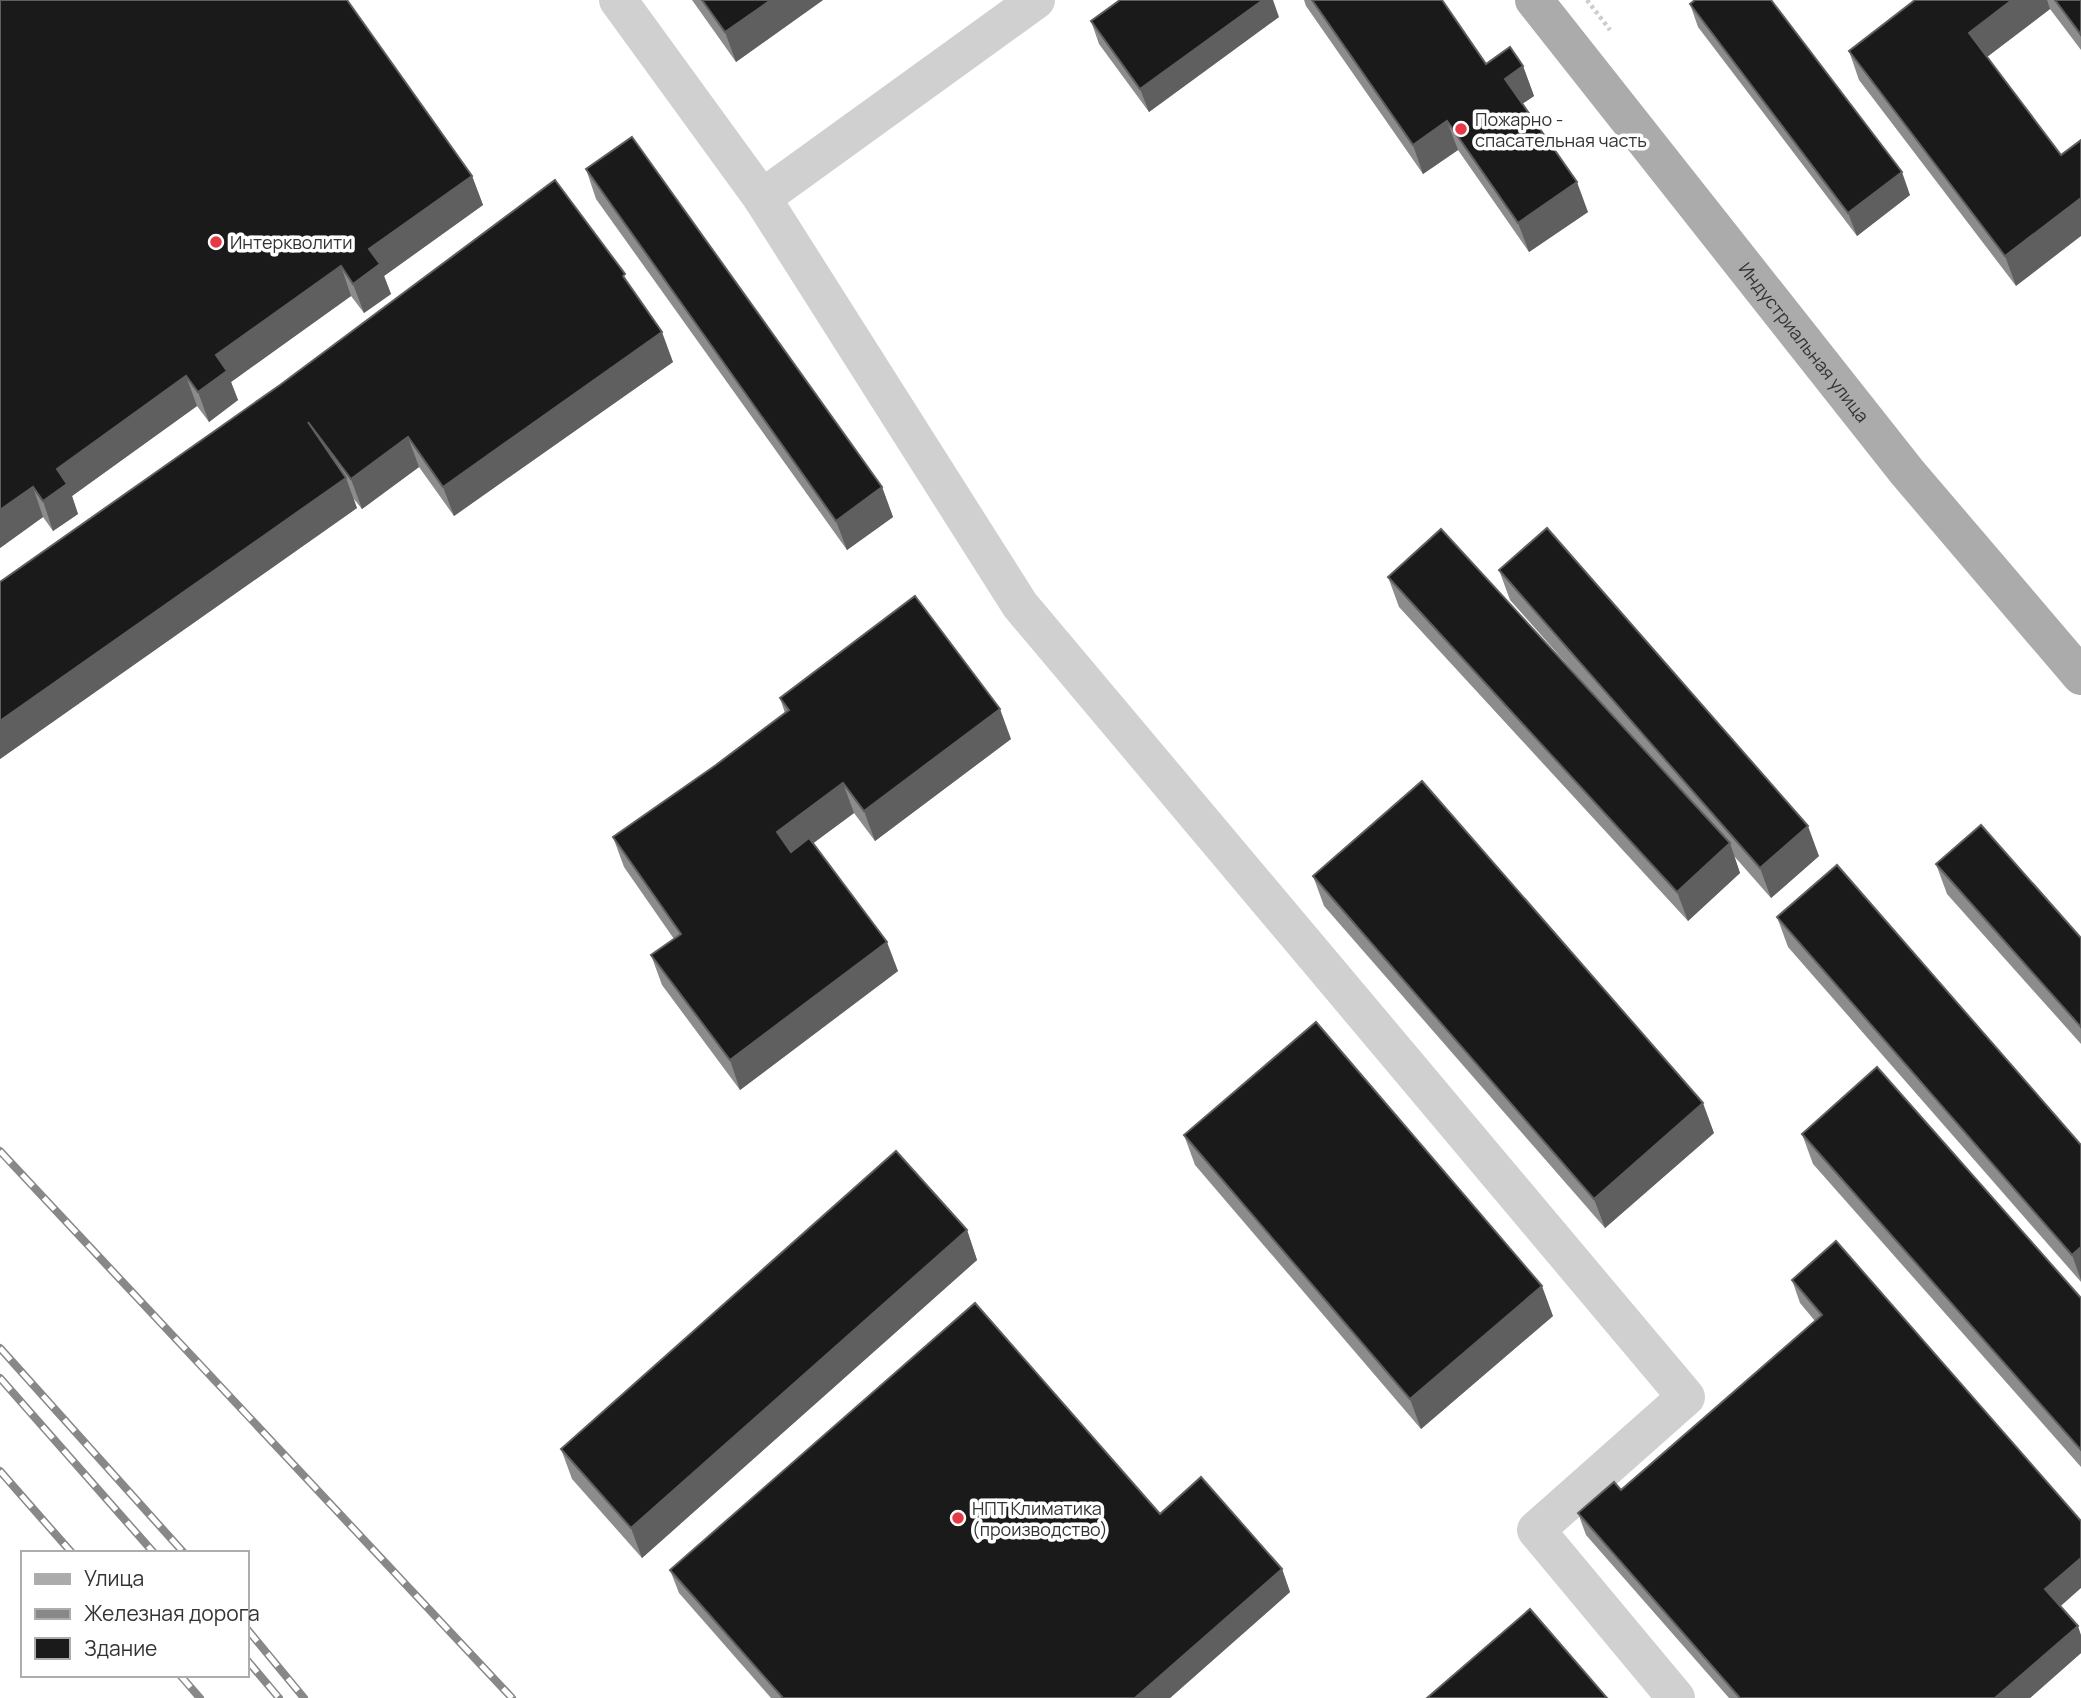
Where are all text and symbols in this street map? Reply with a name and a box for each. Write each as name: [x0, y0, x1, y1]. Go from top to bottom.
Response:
place label: Пожарно - спасательная часть: [1475, 107, 1647, 152]
marker: Пожарно - спасательная часть: [1453, 121, 1469, 137]
place label: Интеркволити: [230, 230, 352, 254]
marker: Интеркволити: [208, 234, 224, 250]
street label: Индустриальная улица: [1734, 257, 1875, 427]
place label: НПТ Климатика (производство): [972, 1496, 1108, 1541]
marker: НПТ Климатика (производство): [950, 1510, 966, 1526]
legend: [21, 1551, 248, 1677]
text: Улица: [84, 1564, 144, 1592]
text: Железная дорога: [84, 1599, 260, 1627]
text: Здание: [84, 1634, 157, 1662]

